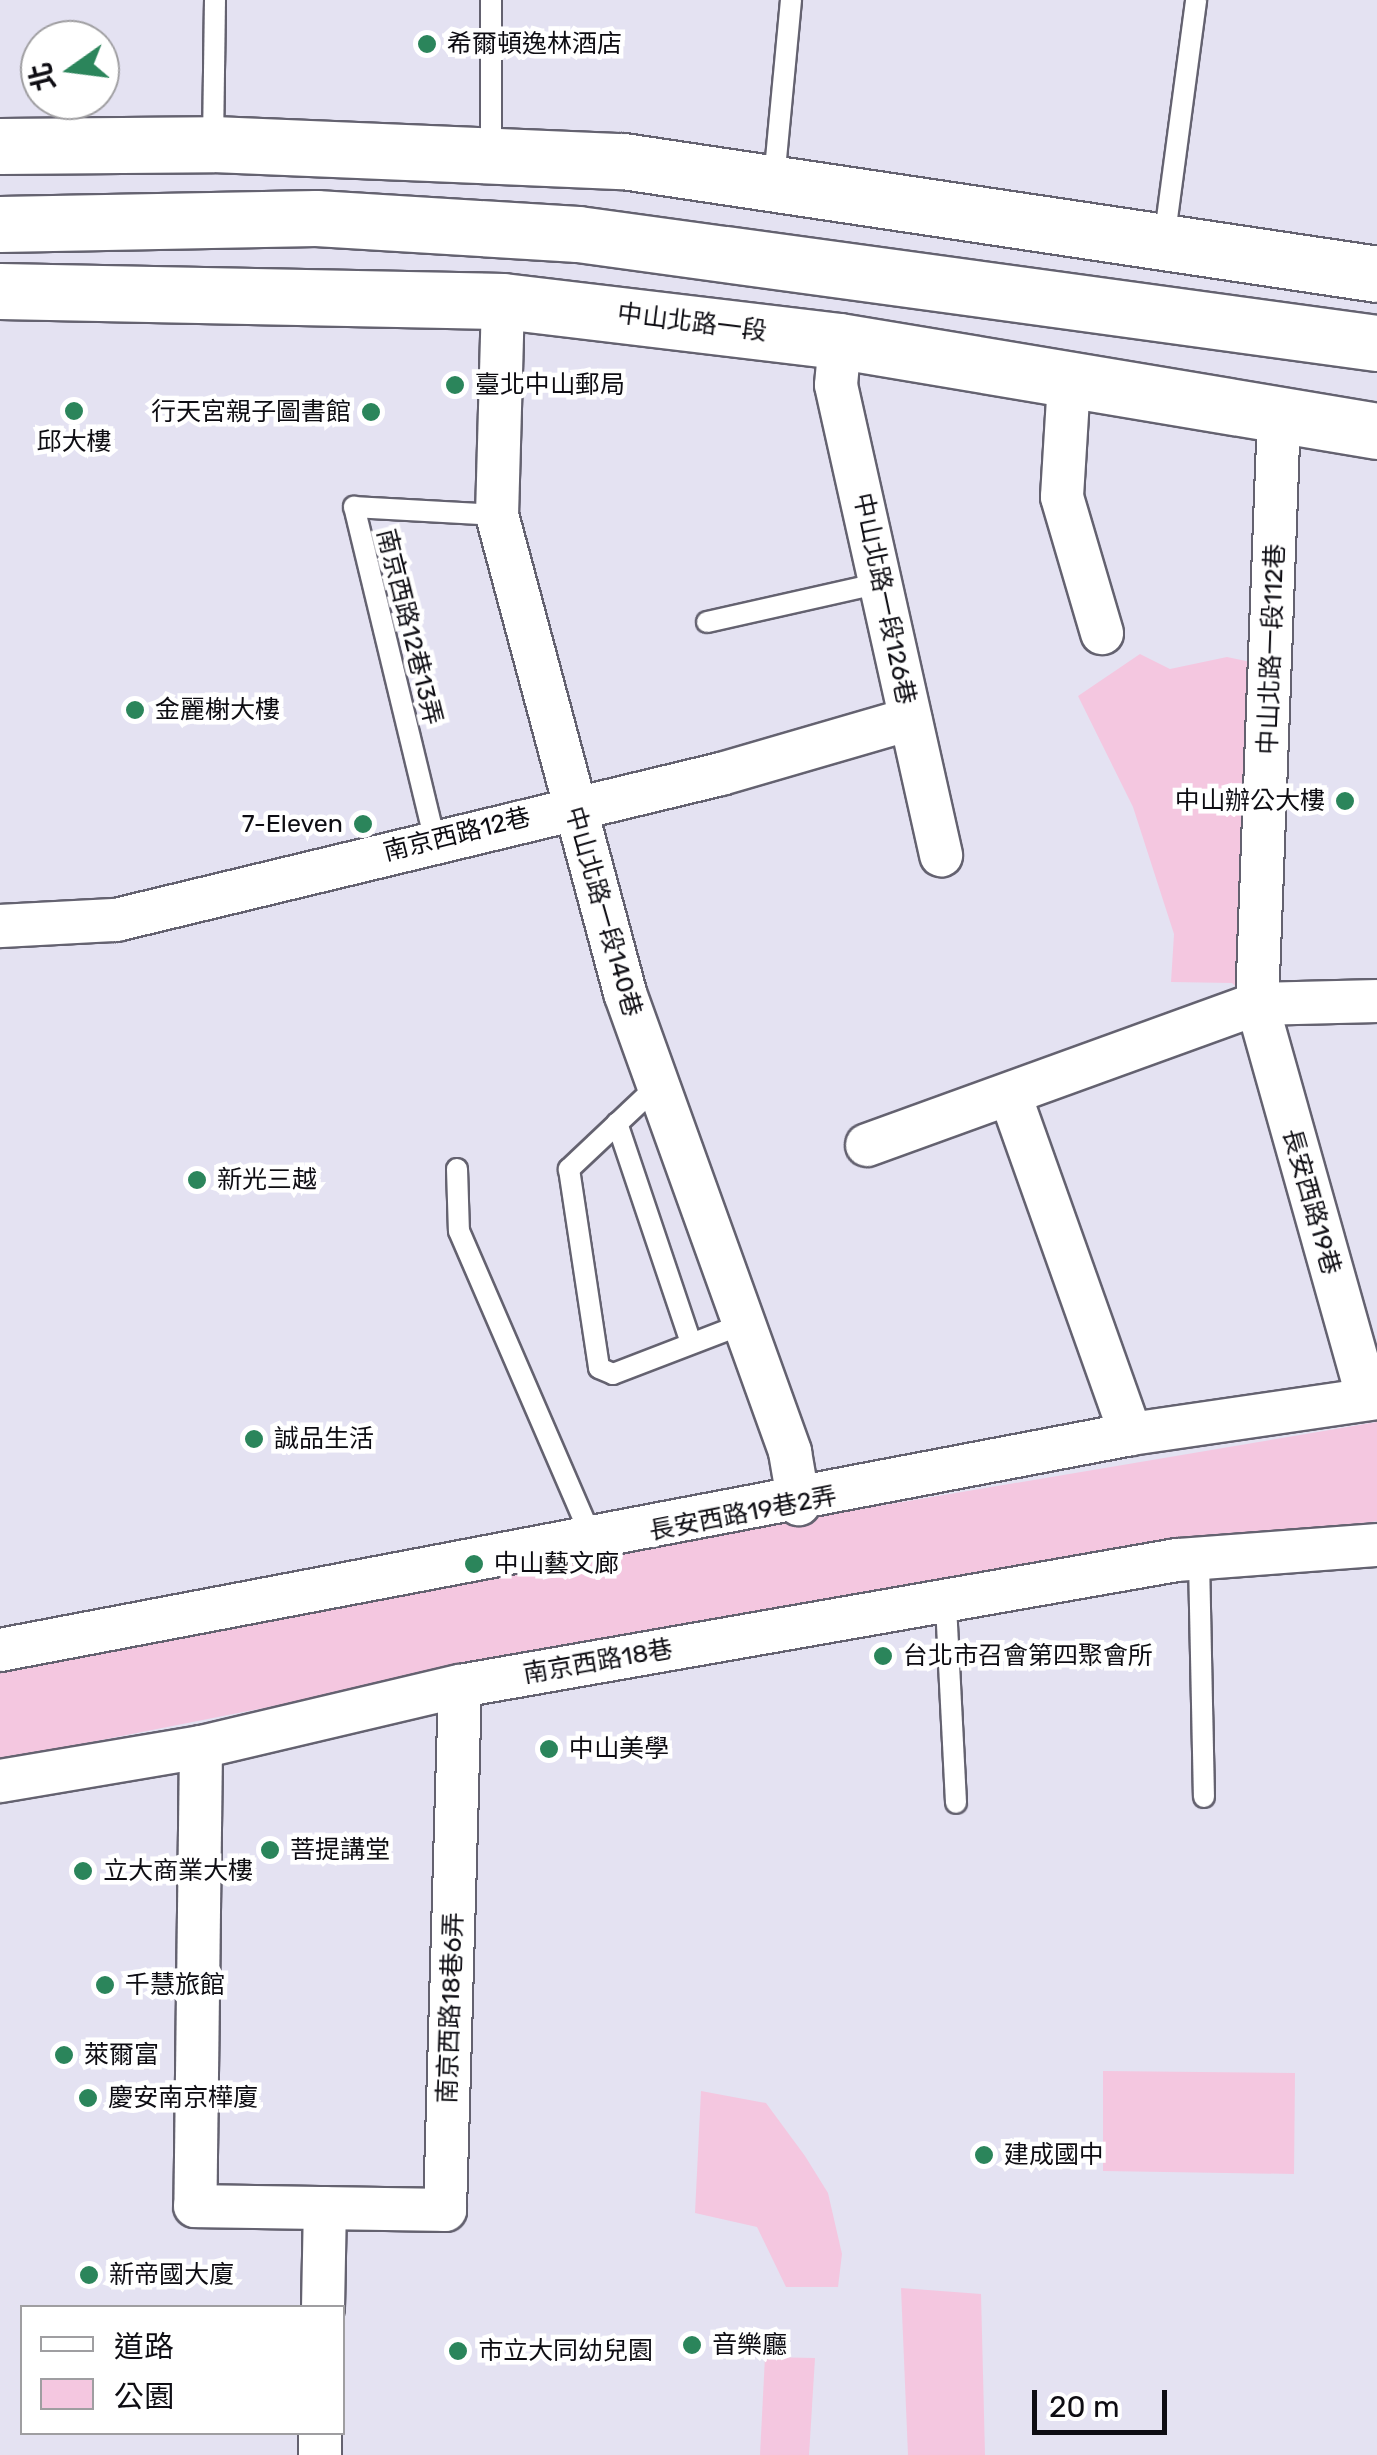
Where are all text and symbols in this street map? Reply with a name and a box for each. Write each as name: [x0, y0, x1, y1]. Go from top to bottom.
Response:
north arrow: [20, 20, 120, 120]
place label: 希爾頓逸林酒店: [447, 29, 622, 59]
marker: 希爾頓逸林酒店: [416, 33, 438, 55]
text: 北: [23, 59, 62, 94]
street label: 中山北路一段: [616, 299, 768, 347]
place label: 臺北中山郵局: [475, 370, 625, 400]
marker: 臺北中山郵局: [444, 374, 466, 396]
place label: 行天宮親子圖書館: [151, 397, 351, 427]
marker: 邱大樓: [63, 400, 85, 422]
marker: 行天宮親子圖書館: [360, 401, 382, 423]
place label: 邱大樓: [37, 427, 111, 457]
street label: 中山北路一段126巷: [847, 491, 921, 707]
street label: 南京西路12巷13弄: [370, 526, 448, 728]
street label: 中山北路一段112巷: [1253, 543, 1291, 755]
place label: 金麗榭大樓: [155, 695, 280, 725]
marker: 金麗榭大樓: [124, 699, 146, 721]
place label: 中山辦公大樓: [1175, 786, 1325, 816]
marker: 中山辦公大樓: [1334, 790, 1356, 812]
street label: 南京西路12巷: [380, 802, 534, 868]
street label: 中山北路一段140巷: [559, 804, 647, 1020]
place label: 7-Eleven: [242, 809, 343, 839]
marker: 7-Eleven: [352, 813, 374, 835]
street label: 長安西路19巷: [1276, 1126, 1346, 1278]
place label: 新光三越: [217, 1165, 317, 1195]
marker: 新光三越: [186, 1169, 208, 1191]
place label: 誠品生活: [274, 1424, 374, 1454]
marker: 誠品生活: [243, 1428, 265, 1450]
street label: 長安西路19巷2弄: [647, 1481, 839, 1547]
place label: 中山藝文廊: [494, 1549, 619, 1579]
marker: 中山藝文廊: [463, 1553, 485, 1575]
street label: 南京西路18巷: [521, 1634, 675, 1690]
place label: 台北市召會第四聚會所: [903, 1641, 1153, 1671]
marker: 台北市召會第四聚會所: [872, 1645, 894, 1667]
place label: 中山美學: [569, 1734, 669, 1764]
marker: 中山美學: [538, 1738, 560, 1760]
place label: 菩提講堂: [290, 1835, 390, 1865]
marker: 菩提講堂: [259, 1839, 281, 1861]
place label: 立大商業大樓: [103, 1856, 253, 1886]
marker: 立大商業大樓: [72, 1860, 94, 1882]
street label: 南京西路18巷6弄: [433, 1912, 469, 2104]
place label: 千慧旅館: [125, 1970, 225, 2000]
marker: 千慧旅館: [94, 1974, 116, 1996]
place label: 萊爾富: [84, 2040, 159, 2070]
marker: 萊爾富: [53, 2044, 75, 2066]
place label: 慶安南京樺廈: [108, 2083, 258, 2113]
marker: 慶安南京樺廈: [77, 2087, 99, 2109]
place label: 建成國中: [1004, 2140, 1104, 2170]
marker: 建成國中: [973, 2144, 995, 2166]
place label: 新帝國大廈: [109, 2260, 234, 2290]
marker: 新帝國大廈: [78, 2264, 100, 2286]
legend: [20, 2305, 345, 2435]
text: 道路: [114, 2329, 174, 2365]
place label: 音樂廳: [712, 2330, 787, 2360]
marker: 音樂廳: [681, 2334, 703, 2356]
place label: 市立大同幼兒園: [478, 2336, 653, 2366]
marker: 市立大同幼兒園: [447, 2340, 469, 2362]
scale bar: [1037, 2370, 1172, 2432]
text: 公園: [114, 2379, 174, 2415]
text: 20 m: [1049, 2389, 1120, 2425]

